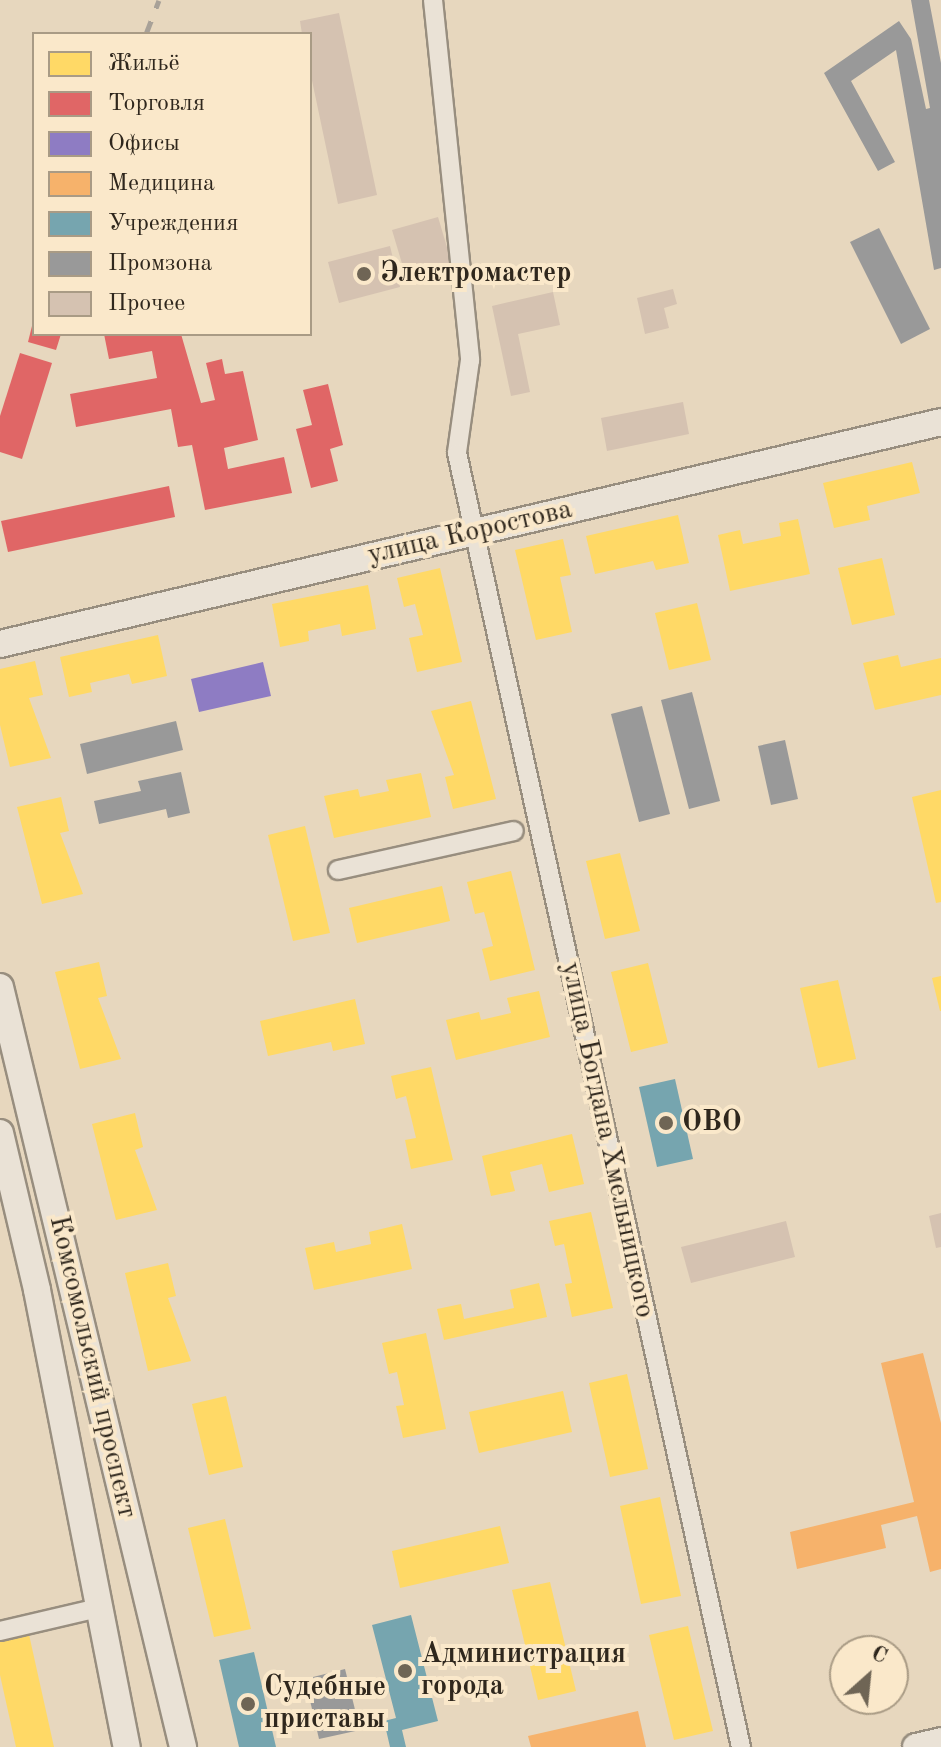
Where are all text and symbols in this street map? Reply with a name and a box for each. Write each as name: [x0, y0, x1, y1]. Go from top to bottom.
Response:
legend: [32, 32, 312, 336]
text: Жильё: [108, 52, 179, 76]
text: Торговля: [108, 92, 205, 116]
text: Офисы: [108, 132, 180, 156]
text: Медицина: [108, 172, 215, 196]
text: Учреждения: [108, 212, 238, 236]
text: Промзона: [108, 252, 212, 276]
place label: Электромастер: [380, 257, 571, 291]
marker: Электромастер: [355, 265, 373, 283]
text: Прочее: [108, 292, 185, 316]
street label: улица Коростова: [365, 493, 575, 573]
street label: улица Богдана Хмельницкого: [553, 959, 661, 1321]
place label: ОВО: [682, 1106, 742, 1140]
marker: ОВО: [657, 1114, 675, 1132]
street label: Комсомольский проспект: [41, 1213, 143, 1521]
north arrow: [829, 1635, 909, 1715]
place label: Администрация города: [421, 1638, 626, 1704]
text: С: [868, 1642, 890, 1668]
marker: Администрация города: [396, 1662, 414, 1680]
place label: Судебные приставы: [264, 1671, 386, 1737]
marker: Судебные приставы: [239, 1695, 257, 1713]

